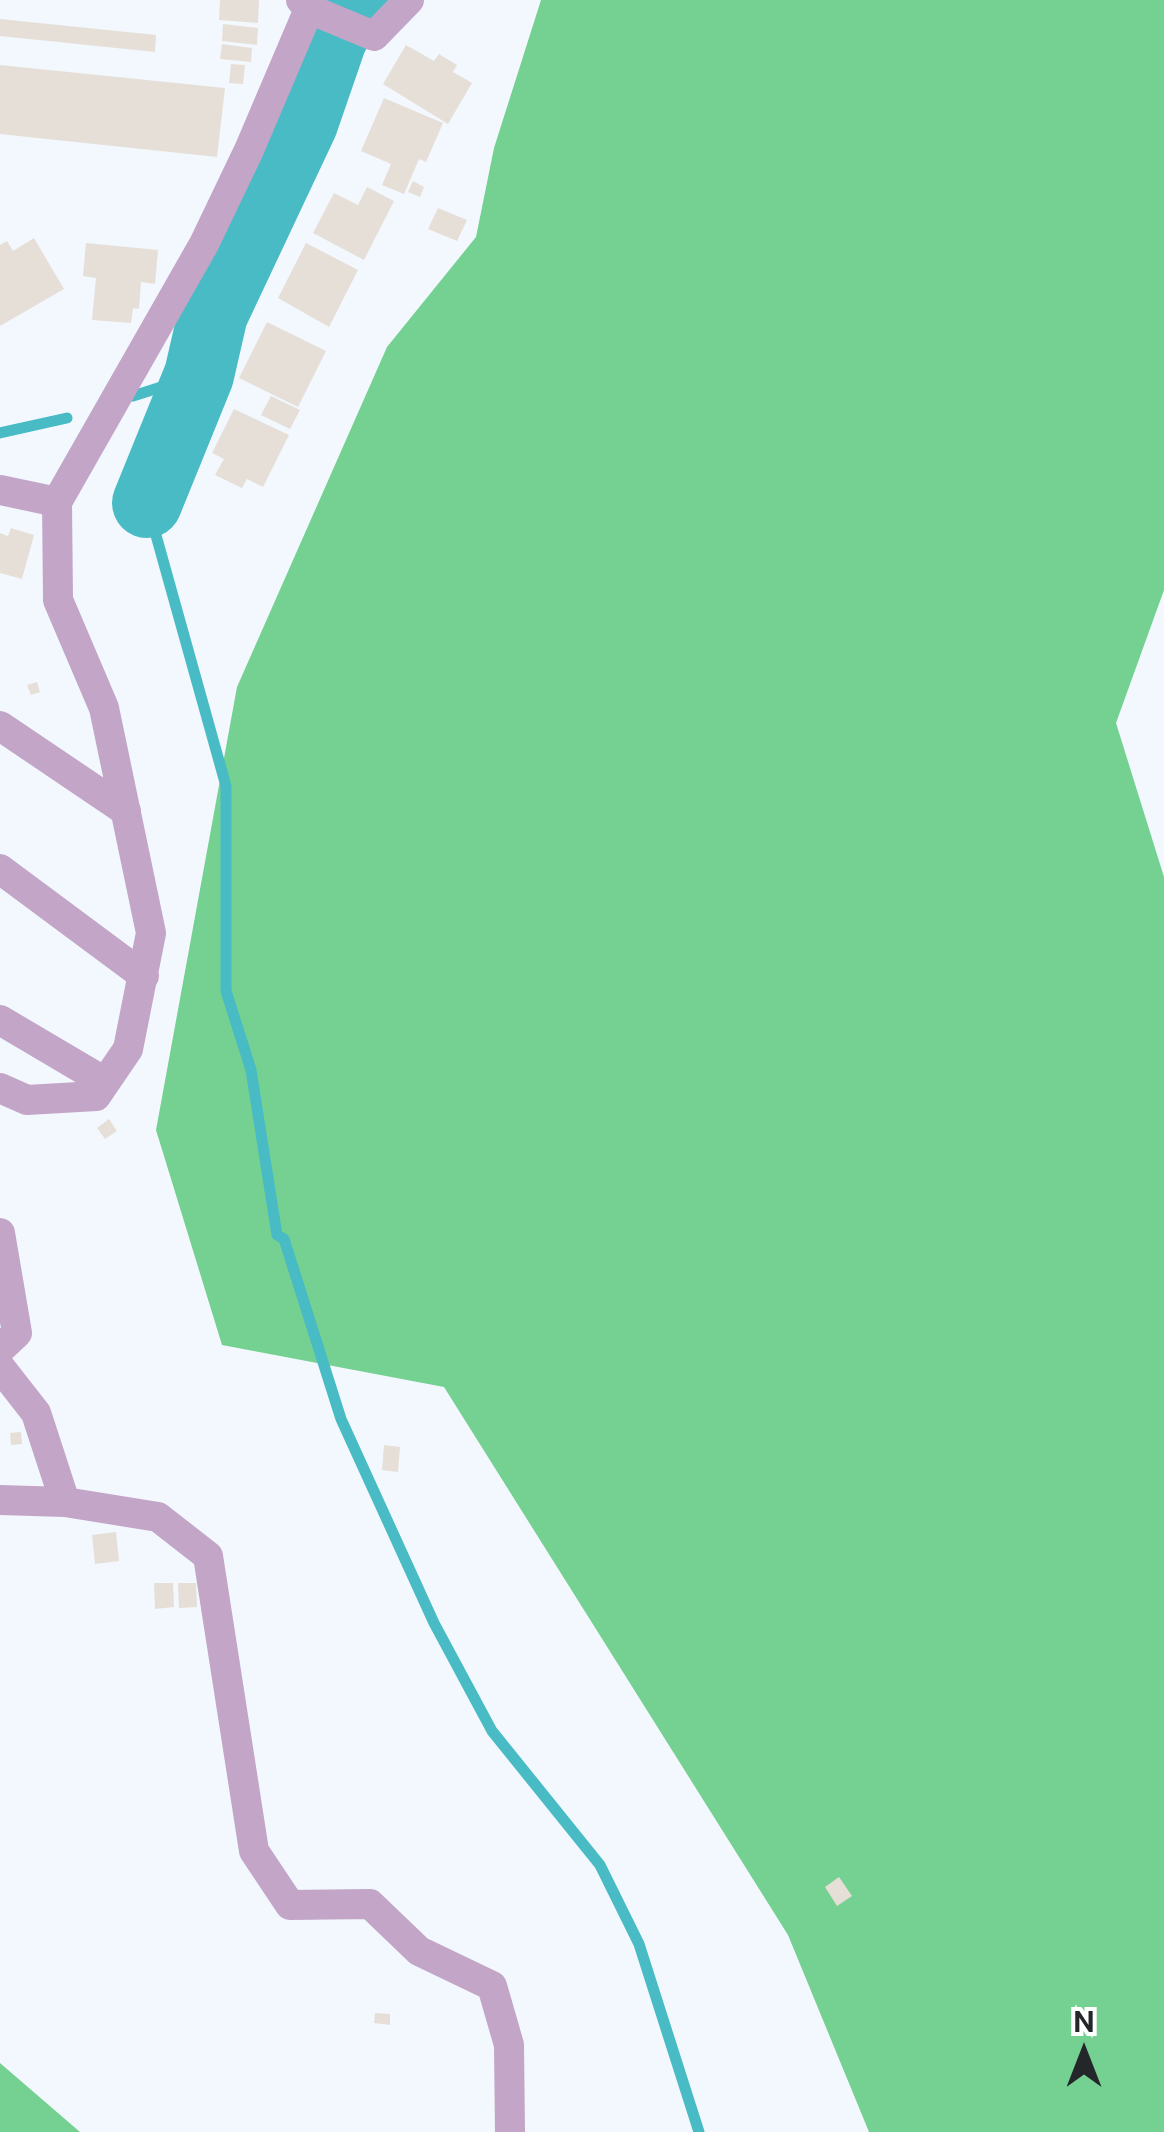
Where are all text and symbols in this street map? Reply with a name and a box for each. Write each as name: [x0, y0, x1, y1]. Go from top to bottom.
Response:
north arrow: [1034, 2002, 1134, 2102]
text: N: [1073, 2005, 1095, 2038]

